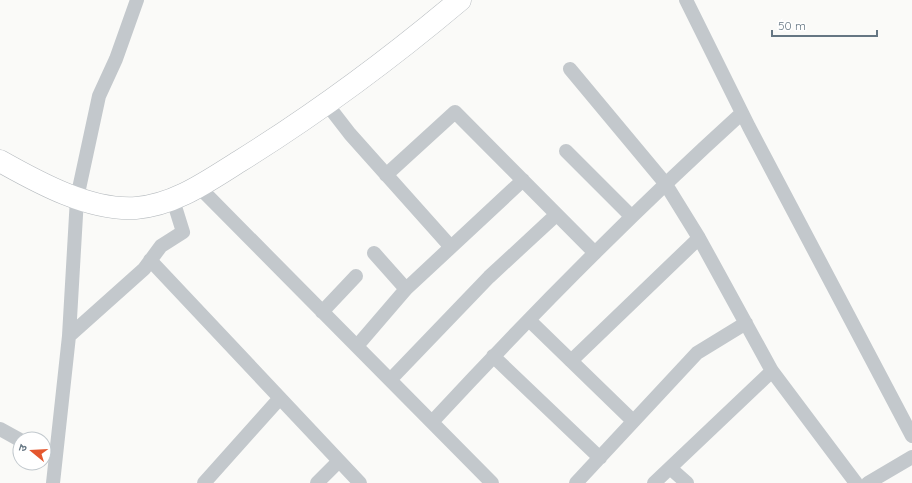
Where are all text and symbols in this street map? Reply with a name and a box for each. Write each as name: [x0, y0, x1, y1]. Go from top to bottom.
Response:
scale bar: [772, 12, 877, 38]
text: 50 m: [778, 18, 806, 33]
north arrow: [12, 431, 52, 471]
text: उ: [15, 442, 30, 453]

